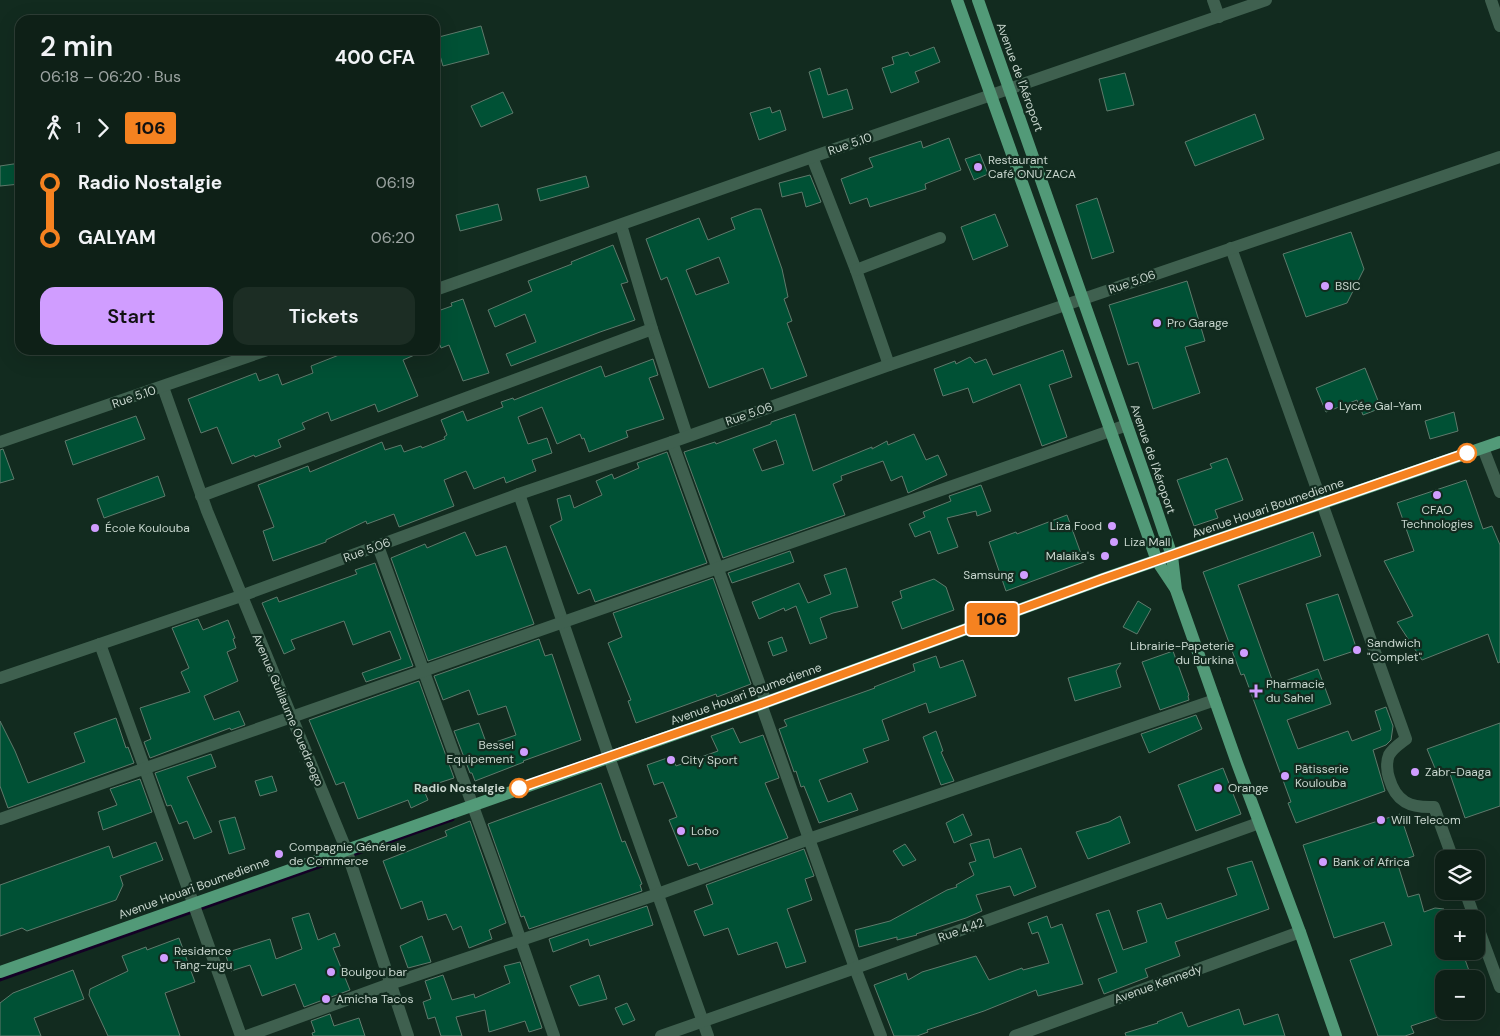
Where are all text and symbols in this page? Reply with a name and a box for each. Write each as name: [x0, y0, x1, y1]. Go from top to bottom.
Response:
street label: Avenue de l'Aéroport: [993, 20, 1047, 134]
text: 2 min: [40, 28, 113, 65]
text: 400 CFA: [335, 45, 415, 70]
text: 06:18 – 06:20 · Bus: [40, 66, 181, 87]
icon: walk: [40, 114, 68, 142]
icon: forward: [89, 114, 117, 142]
text: 106: [135, 116, 166, 140]
text: 1: [76, 117, 81, 138]
street label: Rue 5.10: [826, 129, 874, 159]
place label: Restaurant Café ONU ZACA: [988, 152, 1076, 182]
marker: Restaurant Café ONU ZACA: [972, 161, 984, 173]
text: Radio Nostalgie: [78, 170, 222, 195]
text: 06:19: [376, 172, 415, 193]
text: GALYAM: [78, 225, 156, 250]
text: 06:20: [371, 227, 415, 248]
street label: Rue 5.06: [1106, 266, 1158, 298]
place label: BSIC: [1335, 278, 1361, 294]
marker: BSIC: [1319, 280, 1331, 292]
button: Start: [40, 287, 223, 345]
button: Tickets: [233, 287, 415, 345]
place label: Pro Garage: [1167, 315, 1229, 331]
marker: Pro Garage: [1151, 317, 1163, 329]
street label: Rue 5.10: [110, 382, 158, 412]
street label: Rue 5.06: [723, 398, 775, 430]
place label: Lycée Gal-Yam: [1339, 398, 1422, 414]
marker: Lycée Gal-Yam: [1323, 400, 1335, 412]
street label: Avenue de l'Aéroport: [1127, 402, 1179, 516]
unlabelled marker: [1457, 443, 1477, 463]
street label: Avenue Houari Boumedienne: [1190, 474, 1346, 542]
marker: CFAO Technologies: [1431, 489, 1443, 501]
place label: CFAO Technologies: [1401, 502, 1473, 532]
place label: Liza Food: [1050, 518, 1102, 534]
place label: École Koulouba: [105, 520, 190, 536]
marker: Liza Food: [1106, 520, 1118, 532]
marker: École Koulouba: [89, 522, 101, 534]
street label: Rue 5.06: [341, 534, 393, 566]
place label: Liza Mall: [1124, 534, 1170, 550]
marker: Liza Mall: [1108, 536, 1120, 548]
place label: Malaika's: [1046, 548, 1095, 564]
marker: Malaika's: [1099, 550, 1111, 562]
place label: Samsung: [963, 567, 1014, 583]
marker: Samsung: [1018, 569, 1030, 581]
line badge: 106: [963, 603, 1021, 635]
text: 106: [977, 607, 1007, 631]
street label: Avenue Guillaume Ouedraogo: [249, 631, 327, 789]
place label: Sandwich "Complet": [1367, 635, 1422, 665]
place label: Librairie-Papeterie du Burkina: [1130, 638, 1234, 668]
marker: Sandwich "Complet": [1351, 644, 1363, 656]
marker: Librairie-Papeterie du Burkina: [1238, 647, 1250, 659]
street label: Avenue Houari Boumedienne: [668, 659, 824, 729]
place label: Pharmacie du Sahel: [1266, 676, 1325, 706]
marker: Pharmacie du Sahel: [1250, 685, 1262, 697]
place label: Bessel Equipement: [447, 737, 514, 767]
marker: Bessel Equipement: [518, 746, 530, 758]
place label: City Sport: [681, 752, 738, 768]
marker: City Sport: [665, 754, 677, 766]
place label: Pâtisserie Koulouba: [1295, 761, 1349, 791]
place label: Zabr-Daaga: [1425, 764, 1491, 780]
marker: Zabr-Daaga: [1409, 766, 1421, 778]
marker: Pâtisserie Koulouba: [1279, 770, 1291, 782]
marker: Radio Nostalgie: [509, 778, 529, 798]
place label: Radio Nostalgie: [414, 780, 505, 796]
place label: Orange: [1228, 780, 1269, 796]
marker: Orange: [1212, 782, 1224, 794]
place label: Will Telecom: [1391, 812, 1461, 828]
marker: Will Telecom: [1375, 814, 1387, 826]
place label: Lobo: [691, 823, 719, 839]
marker: Lobo: [675, 825, 687, 837]
place label: Compagnie Générale de Commerce: [289, 839, 406, 869]
marker: Compagnie Générale de Commerce: [273, 848, 285, 860]
map controls: [1435, 850, 1485, 1020]
button: layers: [1435, 850, 1485, 900]
street label: Avenue Houari Boumedienne: [116, 853, 272, 923]
place label: Bank of Africa: [1333, 854, 1410, 870]
marker: Bank of Africa: [1317, 856, 1329, 868]
button: +: [1435, 910, 1485, 960]
street label: Rue 4.42: [936, 914, 986, 946]
place label: Residence Tang-zugu: [174, 943, 233, 973]
marker: Residence Tang-zugu: [158, 952, 170, 964]
street label: Avenue Kennedy: [1112, 961, 1204, 1007]
place label: Boulgou bar: [341, 964, 408, 980]
marker: Boulgou bar: [325, 966, 337, 978]
button: −: [1435, 970, 1485, 1020]
place label: Amicha Tacos: [336, 991, 413, 1007]
marker: Amicha Tacos: [320, 993, 332, 1005]

